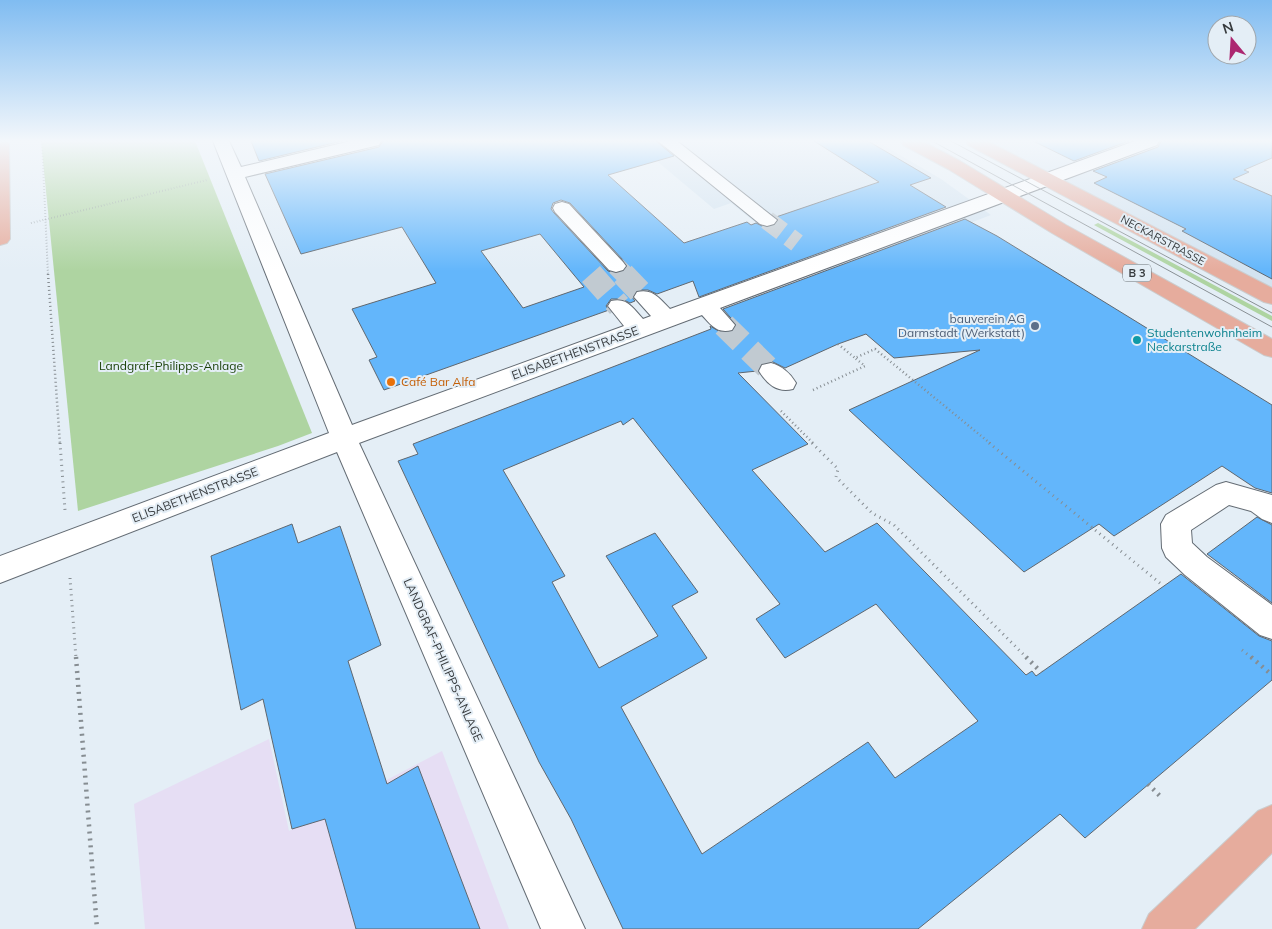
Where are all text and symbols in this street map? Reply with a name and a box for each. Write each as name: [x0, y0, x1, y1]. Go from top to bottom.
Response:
north arrow: [1207, 15, 1257, 65]
text: N: [1220, 17, 1236, 38]
street label: NECKARSTRASSE: [1118, 212, 1208, 268]
road number: B 3: [1123, 264, 1151, 282]
place label: bauverein AG Darmstadt (Werkstatt): [898, 311, 1025, 340]
marker: bauverein AG Darmstadt (Werkstatt): [1029, 320, 1041, 332]
street label: ELISABETHENSTRASSE: [509, 323, 640, 382]
place label: Studentenwohnheim Neckarstraße: [1147, 325, 1262, 354]
marker: Studentenwohnheim Neckarstraße: [1131, 334, 1143, 346]
park label: Landgraf-Philipps-Anlage: [99, 358, 243, 373]
place label: Café Bar Alfa: [401, 374, 475, 389]
marker: Café Bar Alfa: [385, 376, 397, 388]
street label: ELISABETHENSTRASSE: [130, 464, 260, 526]
street label: LANDGRAF-PHILIPPS-ANLAGE: [401, 576, 486, 744]

